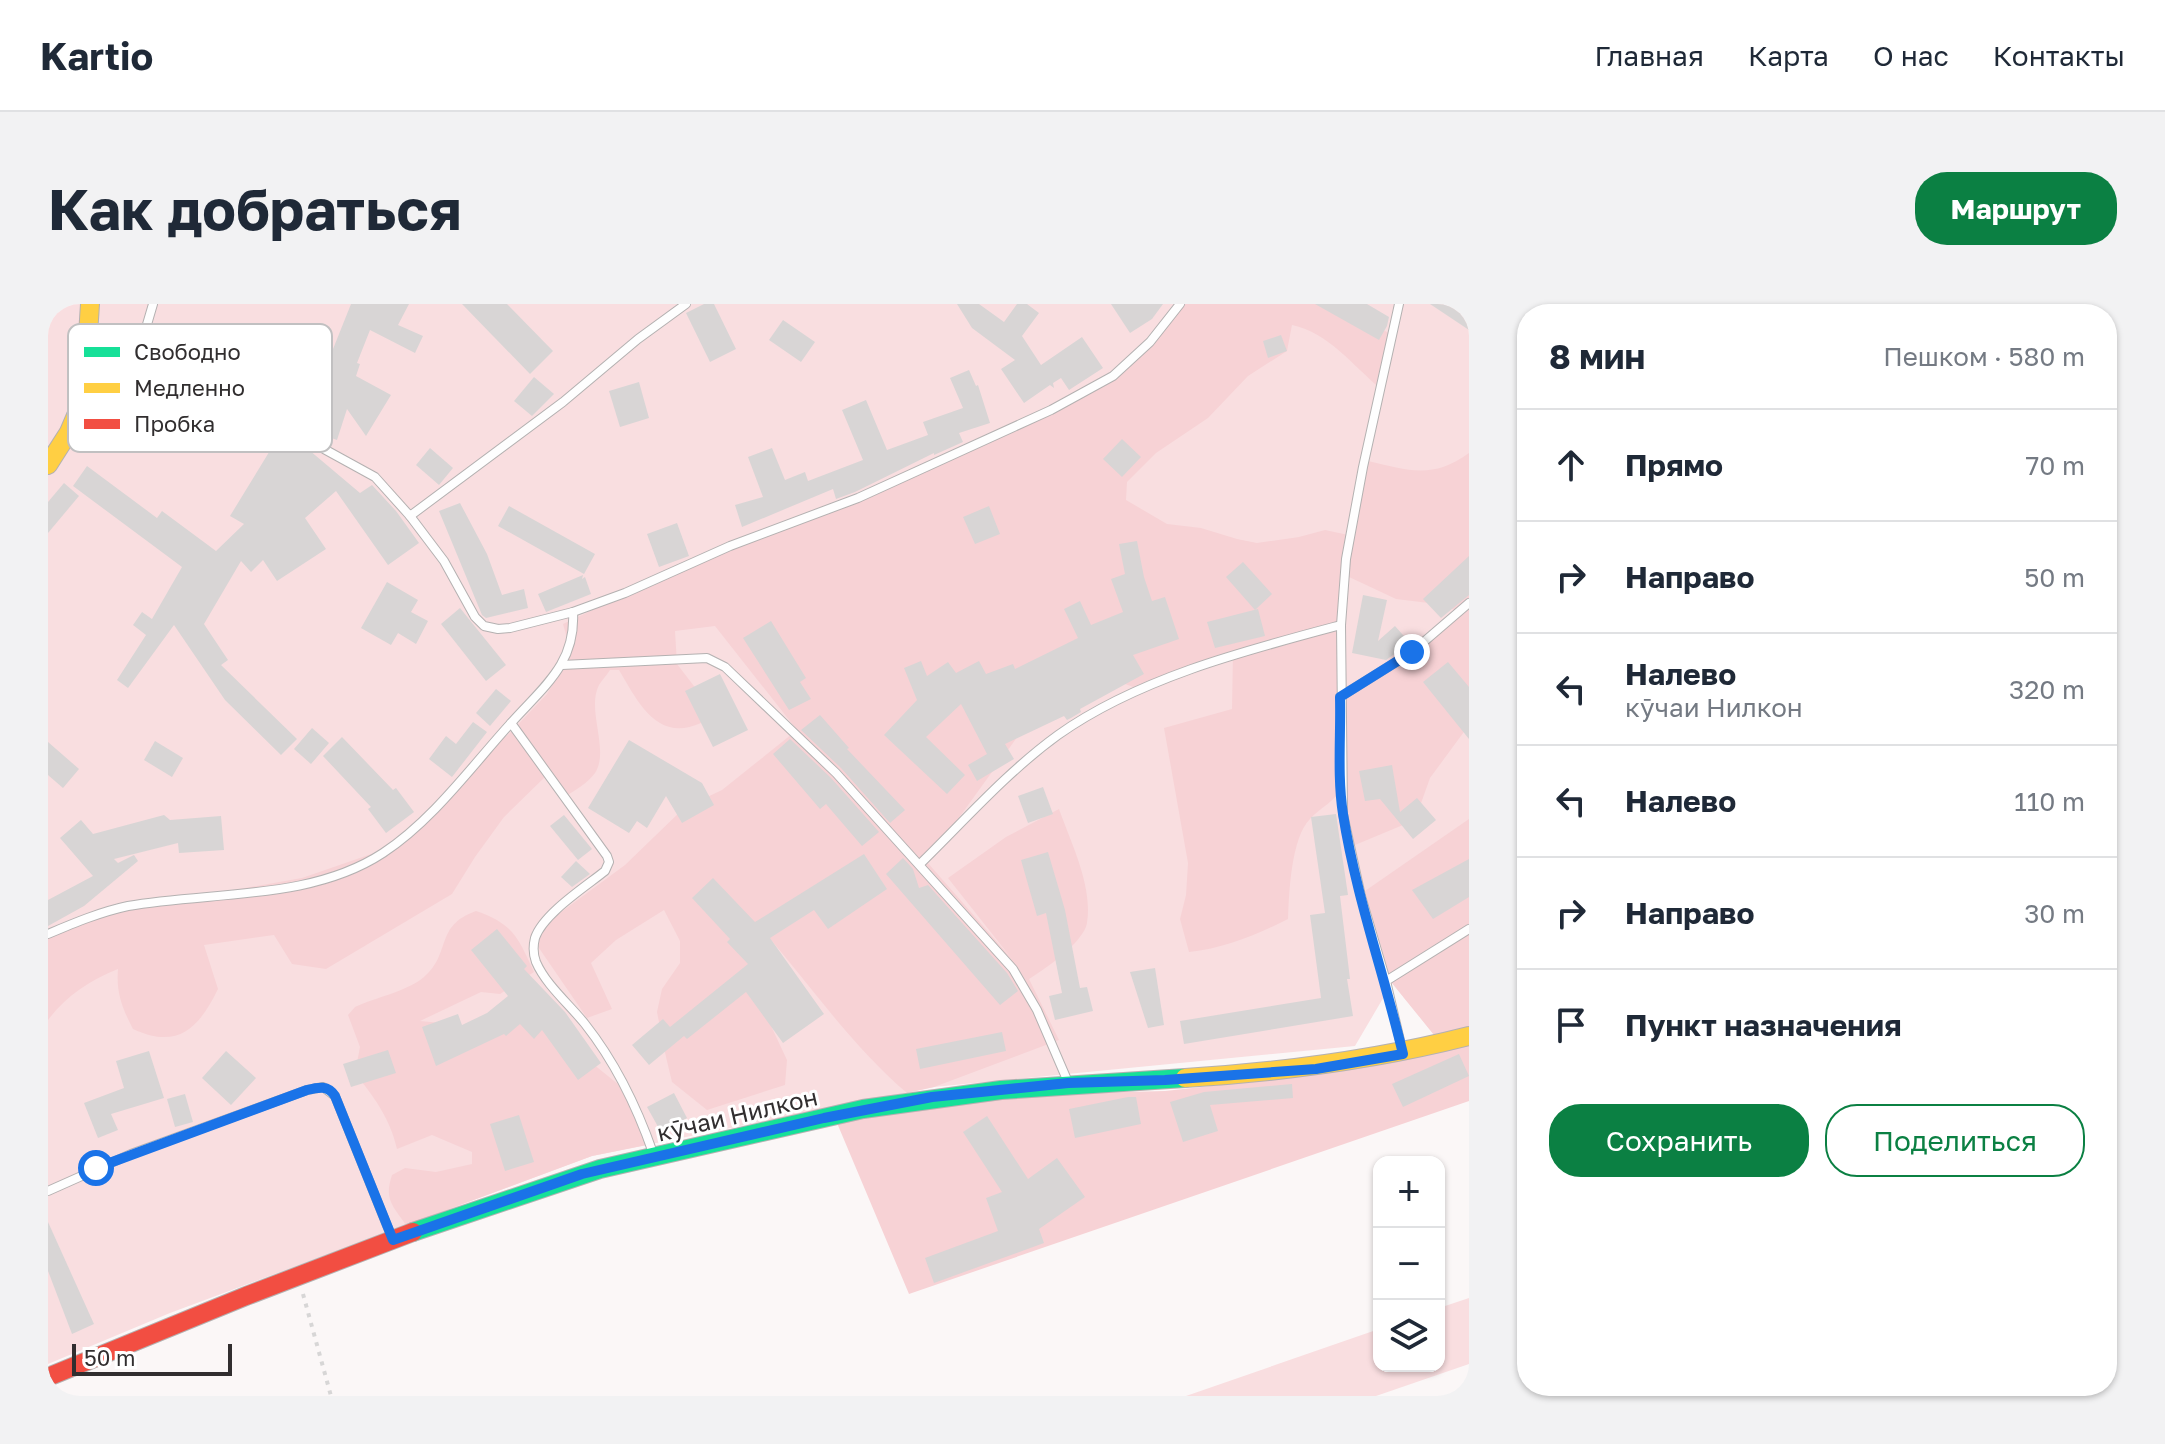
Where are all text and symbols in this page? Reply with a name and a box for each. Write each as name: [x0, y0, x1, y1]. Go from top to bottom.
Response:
text: Kartio: [40, 33, 153, 78]
text: Главная: [1594, 39, 1704, 72]
text: Карта: [1748, 39, 1829, 72]
text: О нас: [1873, 39, 1949, 72]
text: Контакты: [1993, 39, 2125, 72]
button: Маршрут: [1915, 172, 2117, 245]
text: Как добраться: [48, 175, 462, 242]
legend: [68, 324, 332, 452]
text: 8 мин: [1549, 336, 1645, 376]
text: Свободно: [134, 338, 241, 365]
text: Пешком · 580 m: [1883, 341, 2085, 372]
text: Медленно: [134, 374, 245, 401]
text: Пробка: [134, 410, 215, 437]
icon: ahead: [1549, 443, 1593, 487]
text: Прямо: [1625, 447, 1723, 483]
text: 70 m: [2026, 450, 2085, 481]
icon: right: [1549, 555, 1593, 599]
text: Направо: [1625, 559, 1754, 595]
text: 50 m: [2024, 562, 2085, 593]
route end: [1394, 634, 1430, 670]
text: Налево: [1625, 656, 1736, 692]
icon: left: [1549, 667, 1593, 711]
text: 320 m: [2009, 674, 2085, 705]
text: кӯчаи Нилкон: [1625, 692, 1803, 723]
icon: left: [1549, 779, 1593, 823]
text: Налево: [1625, 783, 1736, 819]
text: 110 m: [2014, 786, 2085, 817]
icon: right: [1549, 891, 1593, 935]
text: Направо: [1625, 895, 1754, 931]
text: 30 m: [2024, 898, 2085, 929]
icon: arrive: [1549, 1003, 1593, 1047]
text: Пункт назначения: [1625, 1007, 1902, 1043]
street label: кӯчаи Нилкон: [654, 1081, 820, 1147]
button: Сохранить: [1549, 1104, 1809, 1177]
button: Поделиться: [1825, 1104, 2085, 1177]
route start: [78, 1150, 114, 1186]
map controls: [1373, 1156, 1445, 1372]
button: +: [1373, 1156, 1445, 1228]
button: −: [1373, 1228, 1445, 1300]
button: layers: [1373, 1300, 1445, 1372]
scale bar: [72, 1340, 232, 1376]
text: 50 m: [84, 1344, 135, 1371]

